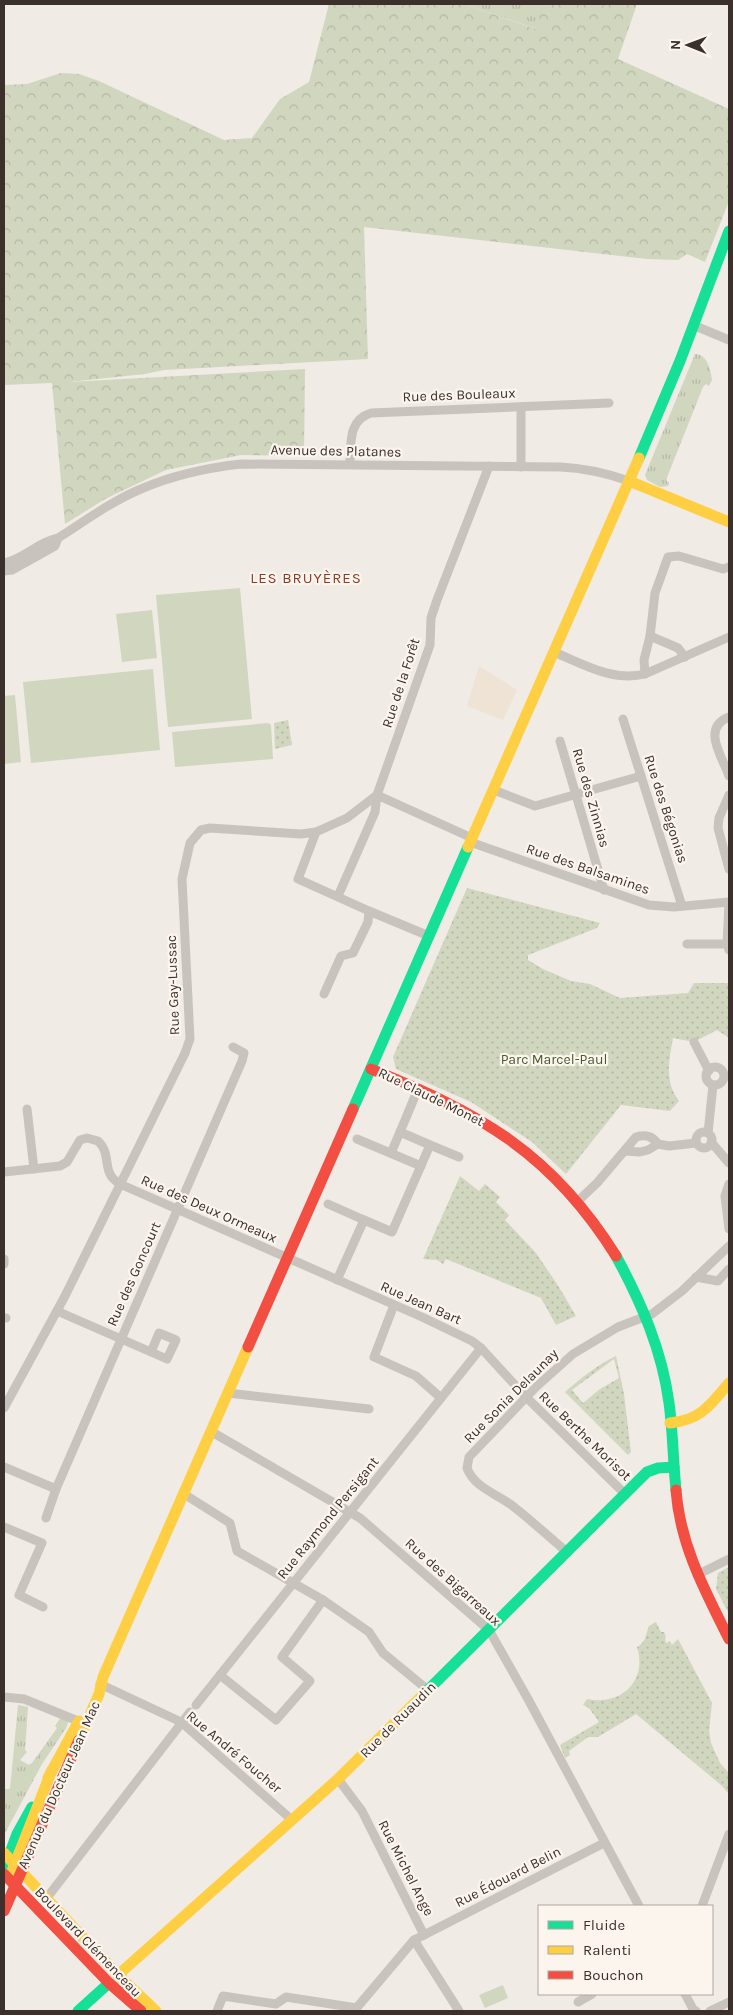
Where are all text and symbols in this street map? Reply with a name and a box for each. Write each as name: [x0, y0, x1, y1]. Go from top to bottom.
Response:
north arrow: [663, 20, 713, 70]
text: N: [667, 40, 684, 50]
street label: Rue des Bouleaux: [402, 385, 516, 405]
street label: Avenue des Platanes: [270, 441, 402, 461]
district label: LES BRUYÈRES: [250, 569, 362, 587]
street label: Rue de la Forêt: [378, 636, 424, 730]
street label: Rue des Zinnias: [569, 746, 613, 850]
street label: Rue des Bégonias: [640, 753, 692, 865]
street label: Rue des Balsamines: [524, 840, 652, 898]
street label: Rue Gay-Lussac: [163, 935, 183, 1035]
park label: Parc Marcel-Paul: [501, 1051, 607, 1068]
street label: Rue Claude Monet: [375, 1064, 487, 1130]
street label: Rue des Deux Ormeaux: [138, 1171, 280, 1247]
street label: Rue des Goncourt: [103, 1219, 165, 1329]
street label: Rue Jean Bart: [378, 1278, 464, 1328]
street label: Rue Sonia Delaunay: [460, 1345, 562, 1447]
street label: Rue Berthe Morisot: [535, 1388, 635, 1484]
street label: Rue Raymond Persigant: [274, 1454, 382, 1582]
street label: Rue des Bigarreaux: [402, 1535, 504, 1629]
street label: Rue de Ruaudin: [356, 1678, 440, 1762]
street label: Avenue du Docteur Jean Mac: [14, 1698, 104, 1872]
street label: Rue André Foucher: [183, 1707, 286, 1797]
street label: Rue Michel Ange: [375, 1817, 437, 1919]
street label: Rue Édouard Belin: [452, 1842, 564, 1911]
street label: Boulevard Clémenceau: [31, 1883, 145, 2001]
legend: [538, 1905, 713, 1995]
text: Fluide: [583, 1916, 625, 1934]
text: Ralenti: [583, 1941, 632, 1959]
text: Bouchon: [583, 1966, 644, 1984]

